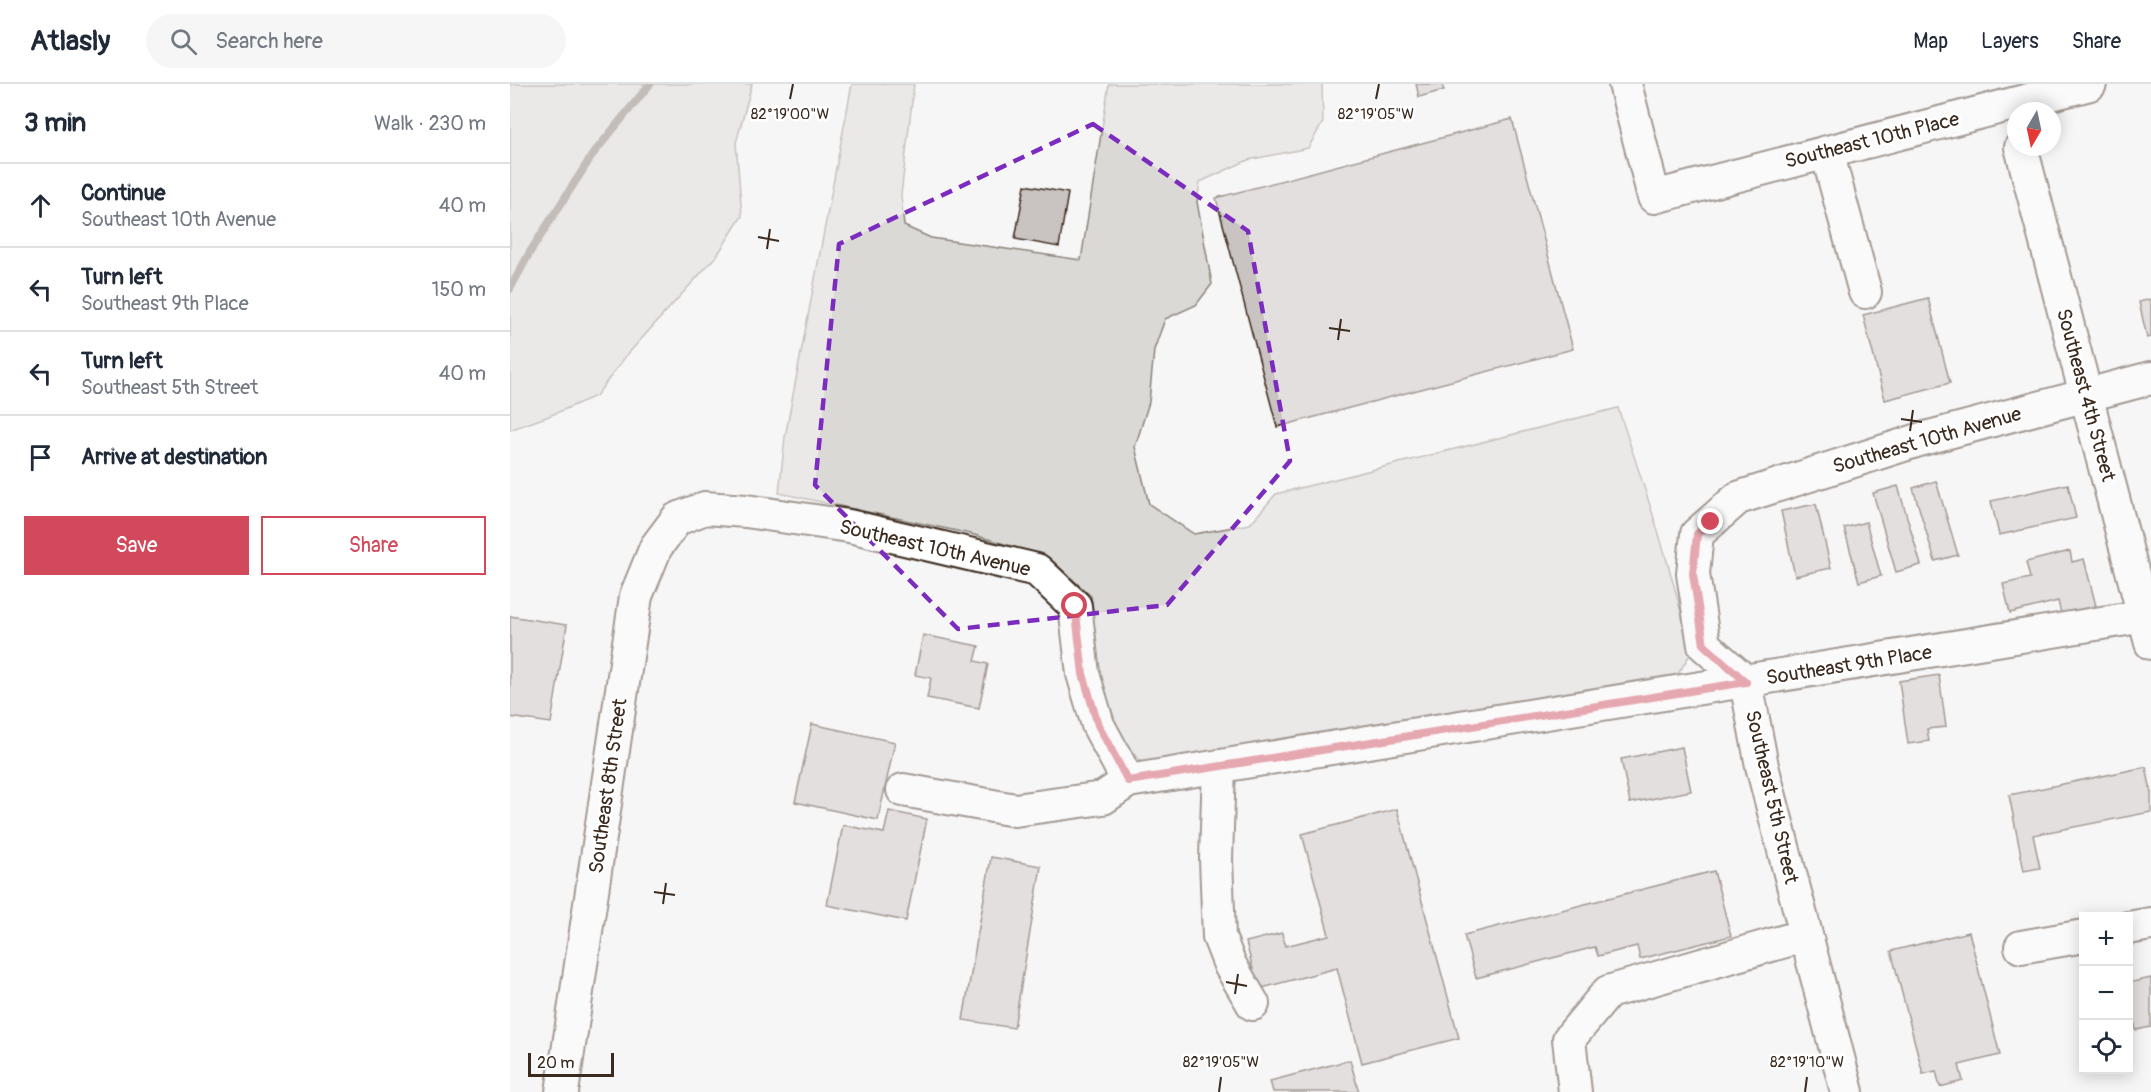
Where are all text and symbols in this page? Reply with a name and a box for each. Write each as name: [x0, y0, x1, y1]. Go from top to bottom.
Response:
search box: [146, 14, 566, 68]
text: Atlasly: [30, 24, 110, 59]
icon: search: [167, 25, 200, 58]
text: Search here: [215, 27, 323, 55]
text: Map: [1913, 28, 1948, 55]
text: Layers: [1981, 28, 2039, 55]
text: Share: [2072, 28, 2121, 55]
north arrow: [2007, 102, 2061, 156]
text: 82°19'00"W: [751, 105, 829, 124]
text: 82°19'05"W: [1338, 105, 1414, 124]
street label: Southeast 10th Place: [1782, 106, 1962, 174]
text: 3 min: [24, 107, 86, 139]
text: Walk · 230 m: [374, 111, 486, 136]
text: Continue: [81, 179, 165, 207]
icon: ahead: [24, 189, 57, 222]
text: 40 m: [439, 193, 486, 218]
text: Southeast 10th Avenue: [81, 207, 276, 232]
text: Turn left: [81, 263, 163, 291]
icon: left: [24, 273, 57, 306]
text: 150 m: [432, 277, 486, 302]
text: Southeast 9th Place: [81, 291, 249, 316]
street label: Southeast 4th Street: [2051, 306, 2121, 485]
text: Turn left: [81, 347, 163, 375]
icon: left: [24, 357, 57, 390]
text: 40 m: [439, 361, 486, 386]
text: Southeast 5th Street: [81, 375, 258, 400]
street label: Southeast 10th Avenue: [1830, 401, 2024, 479]
icon: arrive: [24, 441, 57, 474]
text: Arrive at destination: [81, 443, 267, 471]
route end: [1697, 508, 1723, 534]
street label: Southeast 10th Avenue: [837, 514, 1033, 582]
button: Save: [24, 516, 249, 575]
button: Share: [261, 516, 486, 575]
route start: [1061, 592, 1087, 618]
street label: Southeast 9th Place: [1764, 640, 1934, 690]
street label: Southeast 8th Street: [583, 696, 633, 875]
street label: Southeast 5th Street: [1740, 708, 1804, 887]
map controls: [2079, 912, 2133, 1074]
button: +: [2079, 912, 2133, 966]
button: −: [2079, 966, 2133, 1020]
button: locate: [2079, 1020, 2133, 1074]
scale bar: [528, 1050, 614, 1078]
text: 20 m: [537, 1053, 575, 1073]
text: 82°19'05"W: [1183, 1053, 1259, 1072]
text: 82°19'10"W: [1770, 1053, 1844, 1072]

